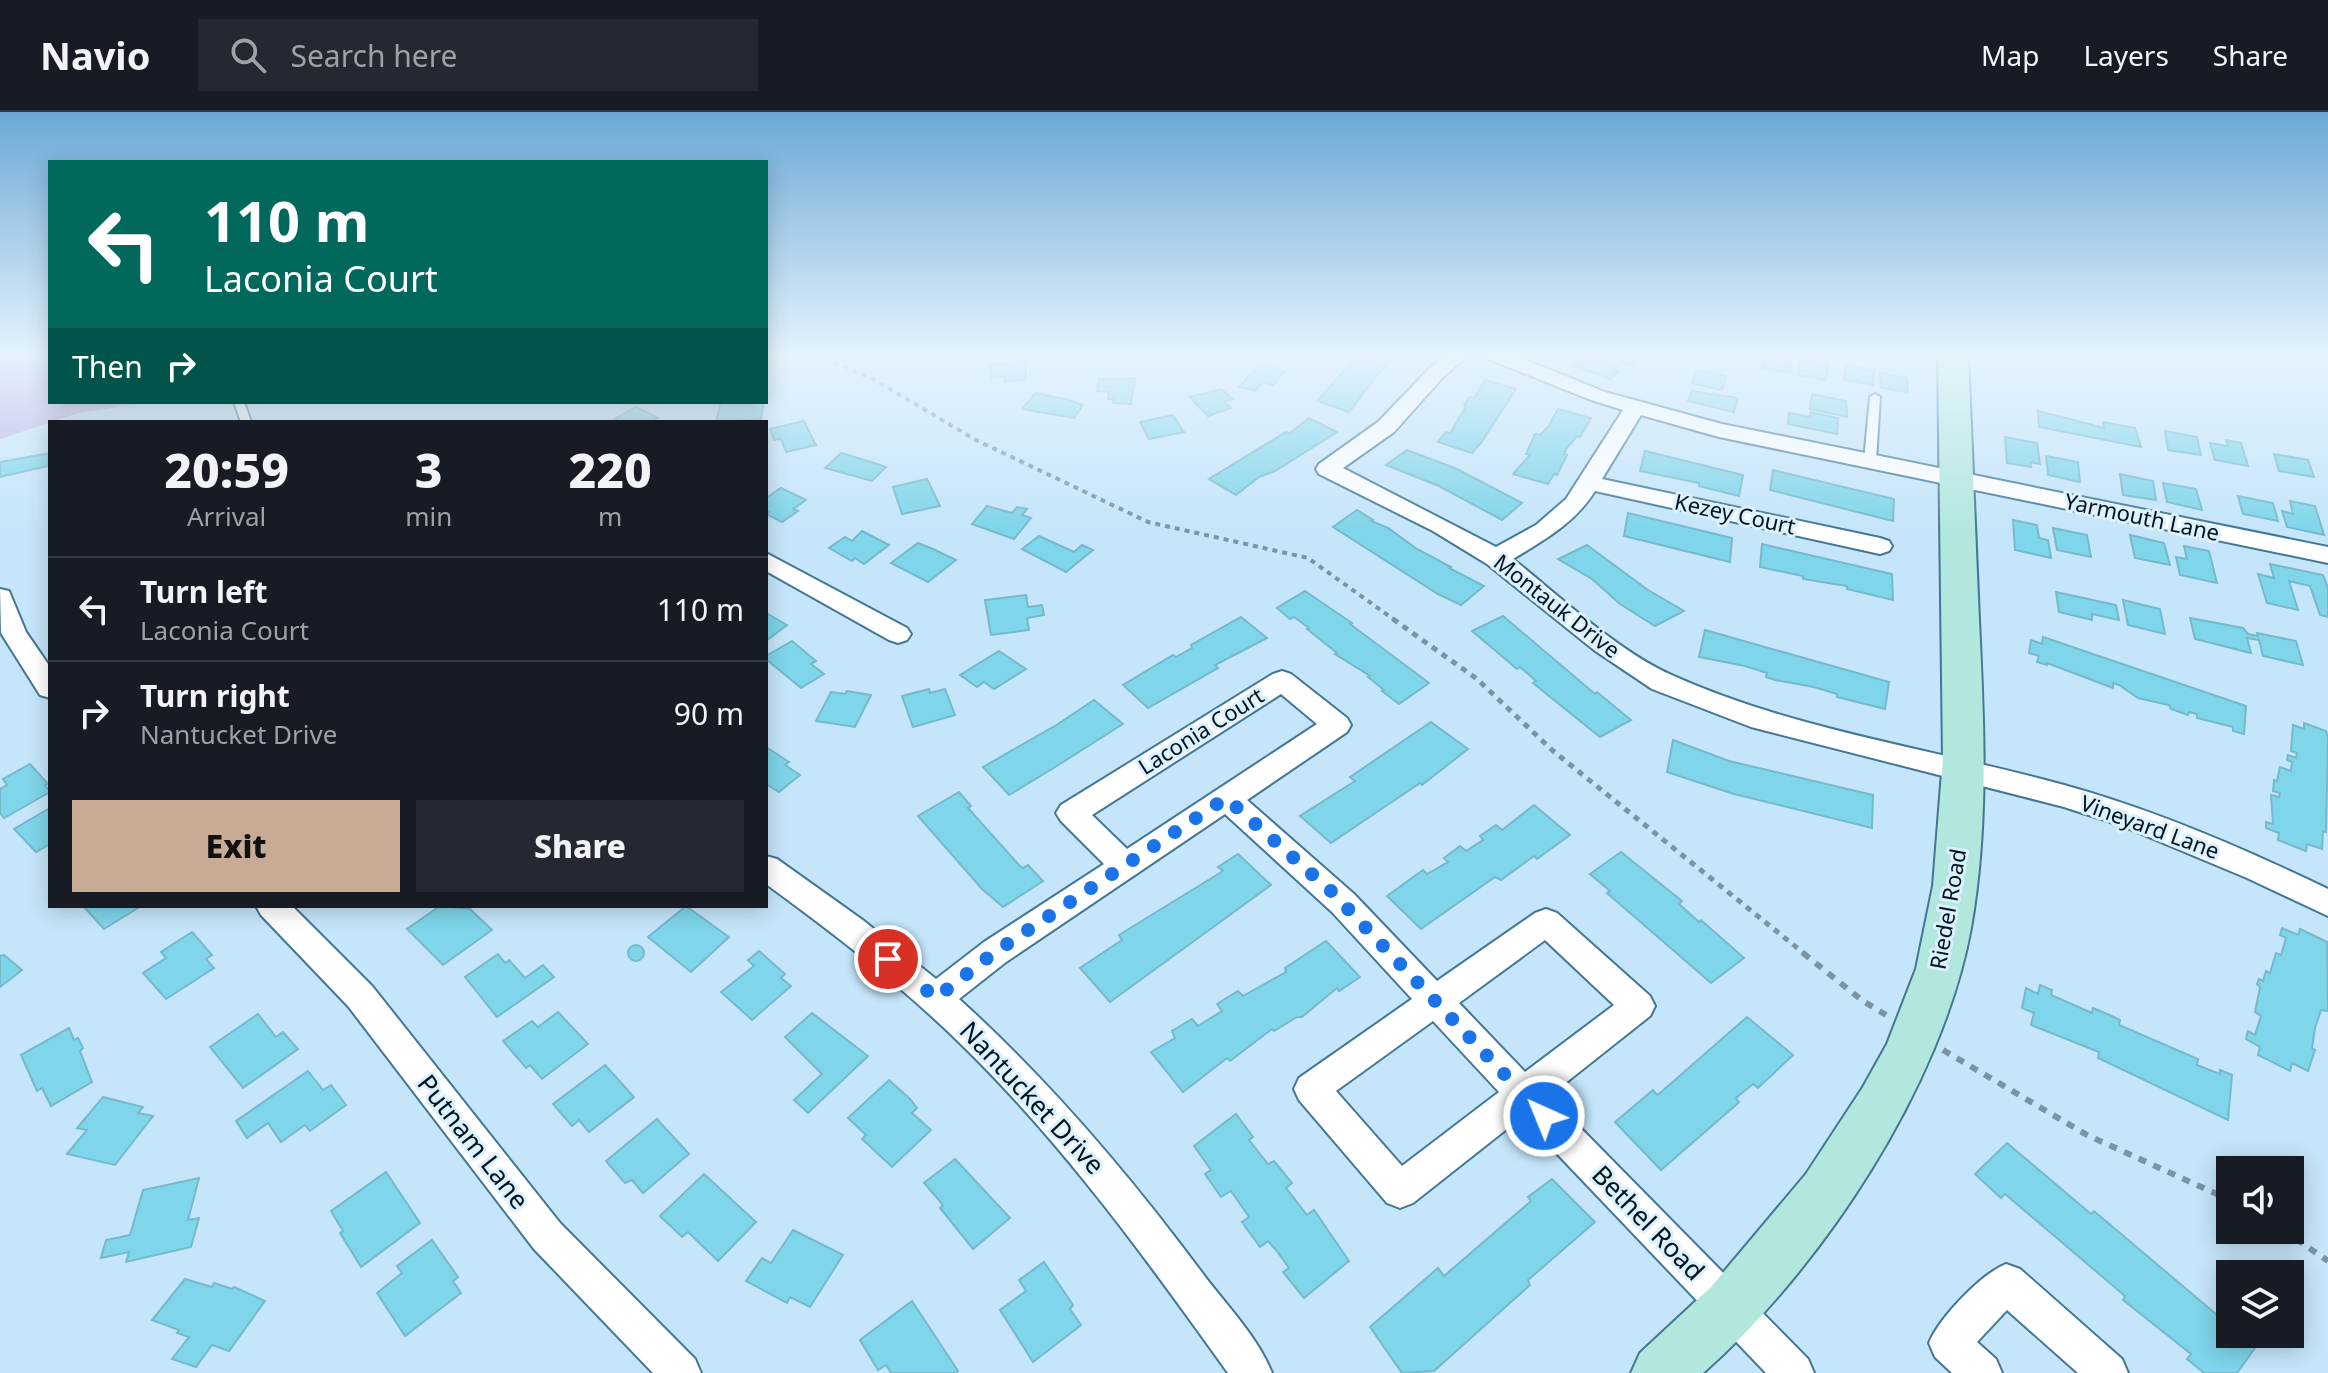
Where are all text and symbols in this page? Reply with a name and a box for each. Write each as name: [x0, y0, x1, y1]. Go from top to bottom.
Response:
search box: [198, 19, 758, 91]
text: Navio: [40, 29, 150, 81]
icon: search: [226, 33, 270, 77]
text: Search here: [290, 35, 457, 76]
text: Map: [1981, 36, 2039, 74]
text: Layers: [2083, 36, 2169, 74]
text: Share: [2213, 36, 2288, 74]
text: 110 m: [204, 182, 369, 258]
icon: left: [72, 192, 176, 296]
text: Laconia Court: [204, 254, 438, 303]
icon: right: [159, 344, 203, 388]
text: Then: [72, 346, 143, 387]
text: 20:59: [164, 437, 289, 502]
text: 3: [415, 437, 443, 502]
text: 220: [569, 437, 652, 502]
street label: Yarmouth Lane: [2062, 485, 2222, 547]
street label: Kezey Court: [1672, 486, 1798, 540]
text: Arrival: [187, 498, 266, 534]
text: min: [405, 498, 452, 534]
text: m: [598, 498, 622, 534]
street label: Montauk Drive: [1488, 546, 1627, 664]
text: Turn left: [140, 571, 268, 612]
icon: left: [72, 587, 116, 631]
text: 110 m: [657, 589, 744, 630]
text: Laconia Court: [140, 612, 309, 648]
text: Turn right: [140, 675, 290, 716]
street label: Laconia Court: [1132, 680, 1269, 781]
icon: right: [72, 691, 116, 735]
text: 90 m: [674, 693, 744, 734]
text: Nantucket Drive: [140, 716, 337, 752]
street label: Vineyard Lane: [2077, 787, 2224, 865]
button: Exit: [72, 800, 400, 892]
button: Share: [416, 800, 744, 892]
street label: Riedel Road: [1922, 846, 1972, 971]
pin: [854, 925, 922, 993]
icon: arrive: [866, 937, 910, 981]
street label: Nantucket Drive: [952, 1013, 1113, 1182]
street label: Putnam Lane: [410, 1067, 538, 1216]
position arrow: [1502, 1074, 1586, 1158]
map controls: [2216, 1156, 2304, 1348]
button: sound: [2216, 1156, 2304, 1244]
street label: Bethel Road: [1584, 1157, 1713, 1288]
button: layers: [2216, 1260, 2304, 1348]

